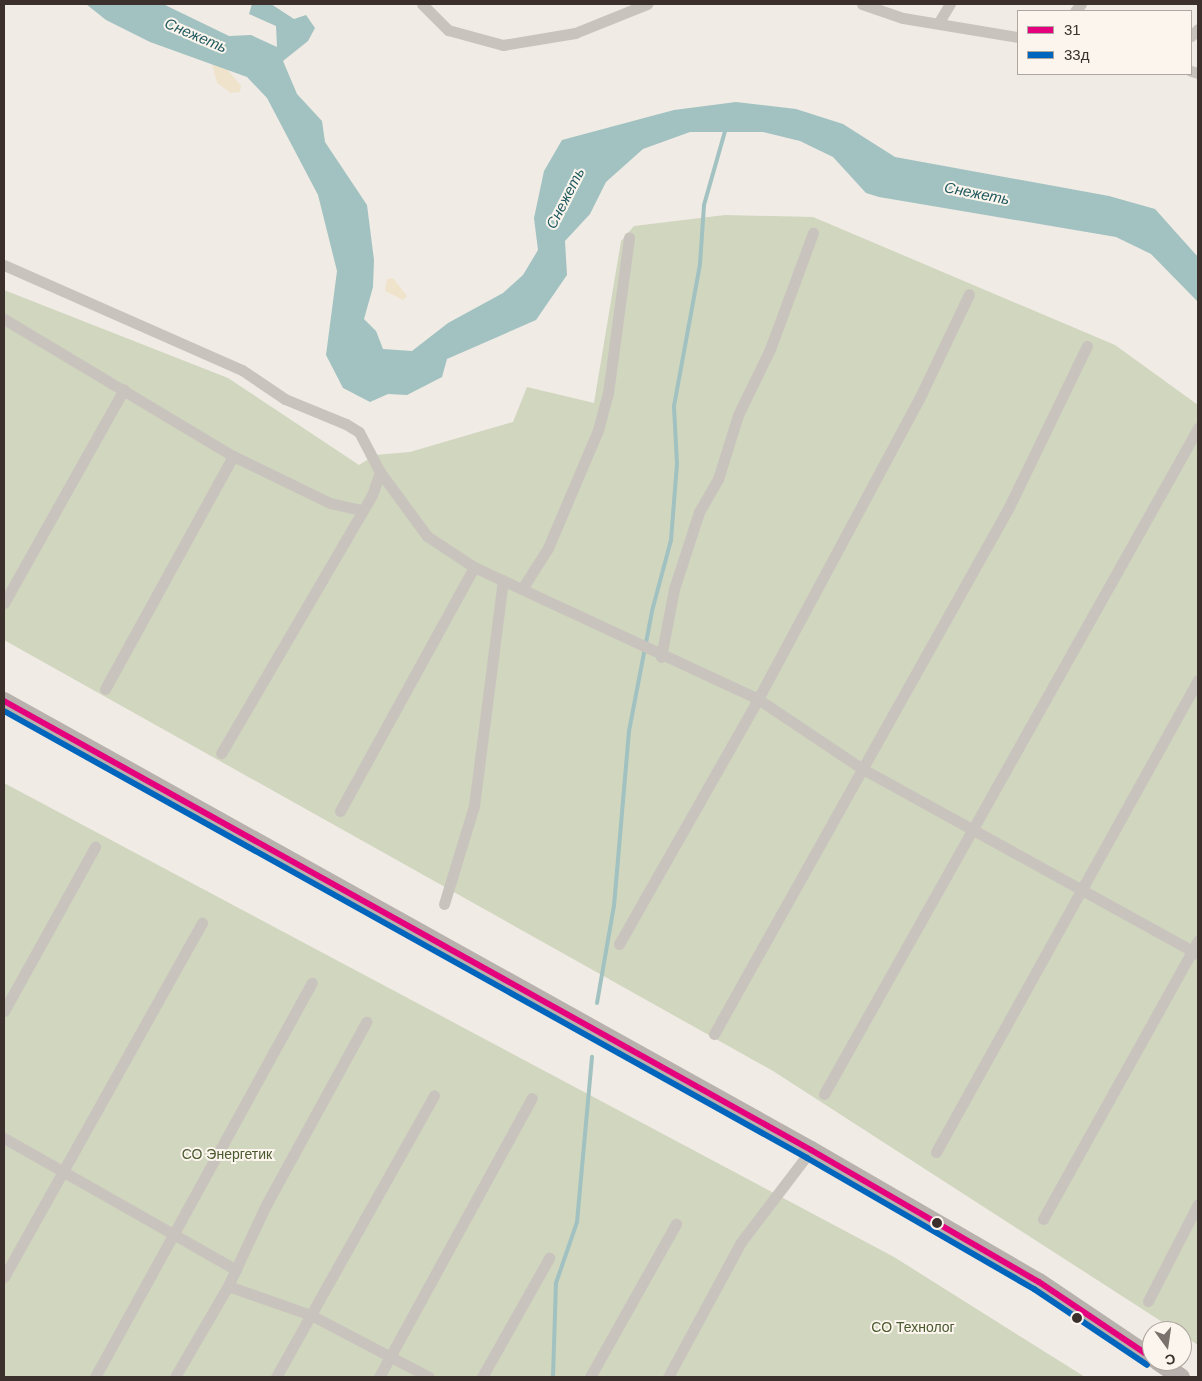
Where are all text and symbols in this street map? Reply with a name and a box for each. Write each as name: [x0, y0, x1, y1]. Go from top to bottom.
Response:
legend: [1017, 10, 1192, 75]
water label: Снежеть: [162, 14, 230, 56]
text: 31: [1064, 21, 1081, 38]
text: 33д: [1064, 46, 1089, 63]
water label: Снежеть: [542, 164, 588, 232]
water label: Снежеть: [943, 178, 1011, 208]
park label: СО Энергетик: [182, 1146, 272, 1162]
unlabelled marker: [932, 1218, 942, 1228]
unlabelled marker: [1072, 1313, 1082, 1323]
park label: СО Технолог: [871, 1319, 955, 1335]
north arrow: [1142, 1321, 1192, 1371]
text: С: [1164, 1351, 1177, 1369]

